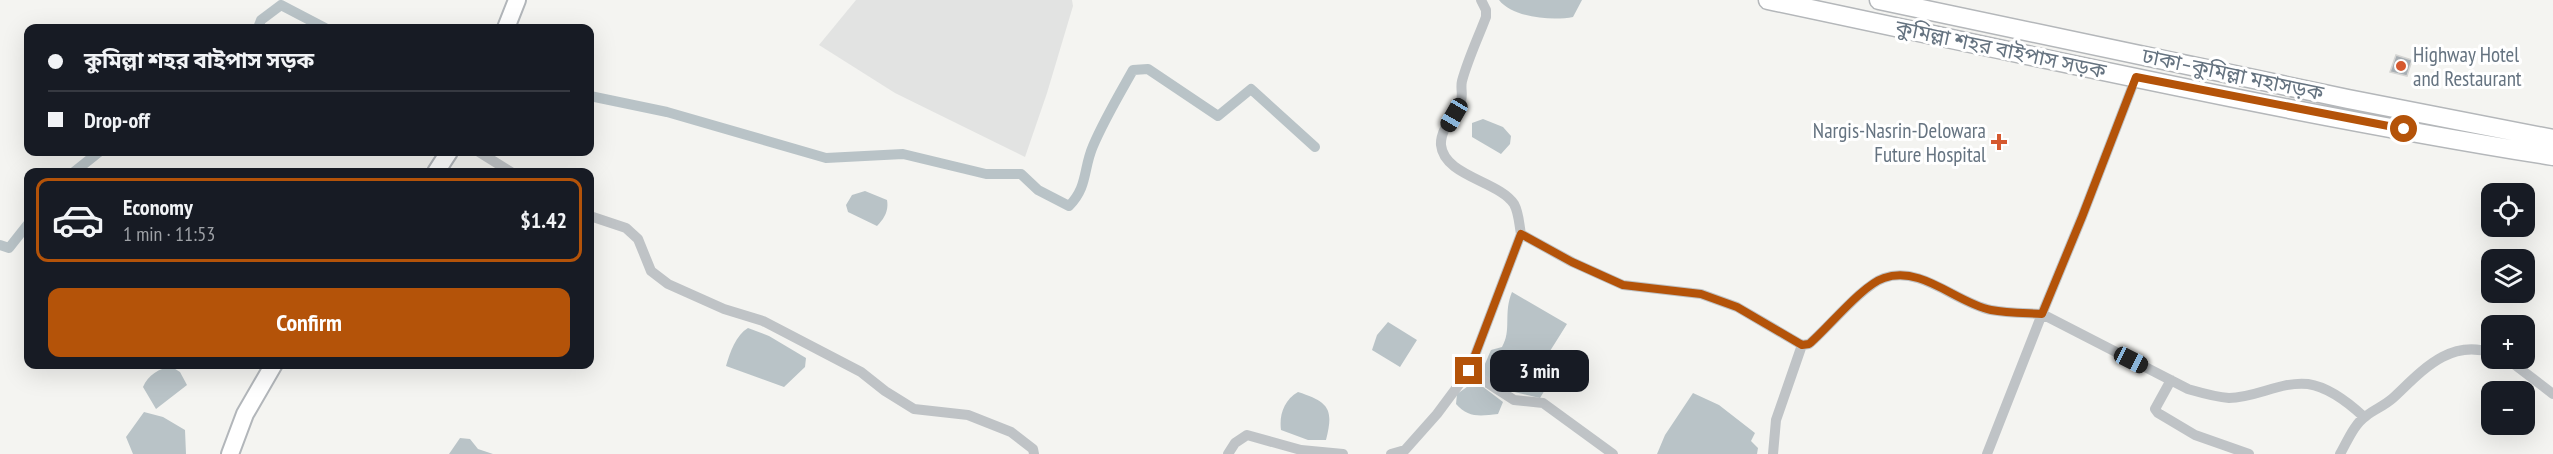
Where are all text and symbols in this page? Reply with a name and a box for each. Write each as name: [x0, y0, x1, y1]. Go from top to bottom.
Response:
street label: কুমিল্লা শহর বাইপাস সড়ক: [1892, 13, 2110, 85]
street label: ঢাকা–কুমিল্লা মহাসড়ক: [2139, 41, 2327, 107]
place label: Highway Hotel and Restaurant: [2413, 41, 2522, 92]
text: কুমিল্লা শহর বাইপাস সড়ক: [84, 46, 314, 74]
marker: Highway Hotel and Restaurant: [2394, 59, 2408, 73]
car: [1437, 95, 1471, 135]
text: Drop-off: [84, 106, 150, 134]
route start: [2390, 115, 2417, 142]
place label: Nargis-Nasrin-Delowara Future Hospital: [1813, 117, 1986, 168]
marker: Nargis-Nasrin-Delowara Future Hospital: [1990, 133, 2008, 151]
map controls: [2481, 183, 2535, 435]
button: locate: [2481, 183, 2535, 237]
icon: car: [51, 193, 105, 247]
text: Economy: [123, 193, 193, 221]
text: $1.42: [520, 206, 567, 234]
text: 1 min · 11:53: [123, 221, 215, 247]
button: layers: [2481, 249, 2535, 303]
button: Confirm: [48, 288, 570, 357]
button: +: [2481, 315, 2535, 369]
car: [2111, 344, 2151, 376]
callout: 3 min: [1490, 350, 1589, 392]
route end: [1455, 357, 1482, 384]
text: 3 min: [1519, 358, 1560, 384]
button: −: [2481, 381, 2535, 435]

